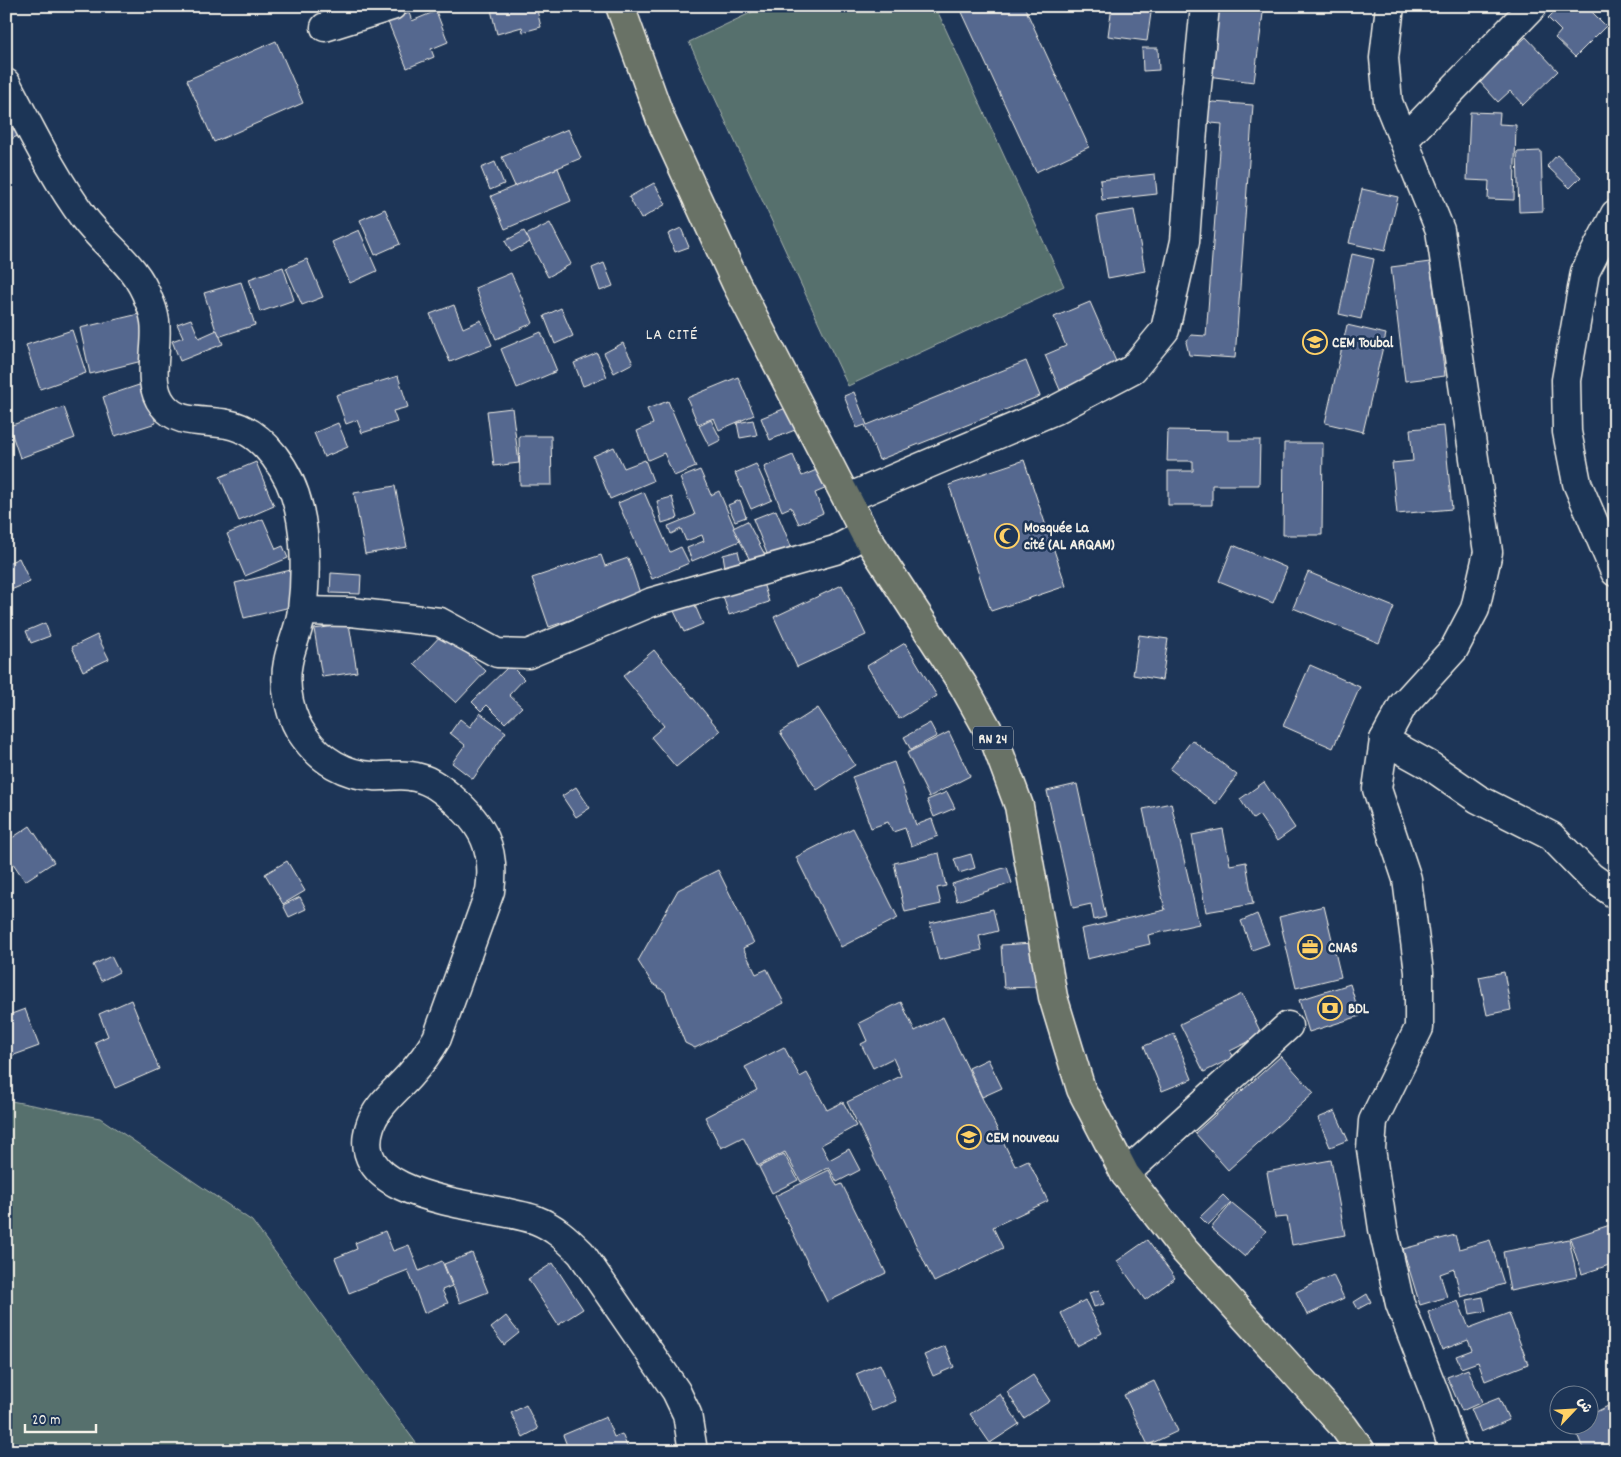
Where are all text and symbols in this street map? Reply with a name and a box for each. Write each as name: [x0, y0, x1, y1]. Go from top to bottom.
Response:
district label: LA CITÉ: [646, 324, 698, 347]
school or university icon: CEM Toubal: [1302, 329, 1328, 355]
place label: CEM Toubal: [1332, 333, 1394, 355]
place label: Mosquée La cité (AL ARQAM): [1024, 518, 1115, 557]
mosque icon: Mosquée La cité (AL ARQAM): [994, 523, 1020, 549]
road number: RN 24: [973, 726, 1013, 750]
office icon: CNAS: [1297, 934, 1323, 960]
place label: CNAS: [1328, 938, 1358, 960]
bank icon: BDL: [1317, 995, 1343, 1021]
place label: BDL: [1348, 999, 1370, 1021]
school or university icon: CEM nouveau: [956, 1124, 982, 1150]
place label: CEM nouveau: [986, 1128, 1059, 1150]
north arrow: [1548, 1384, 1598, 1434]
text: ش: [1572, 1394, 1596, 1417]
scale bar: [25, 1402, 96, 1434]
text: 20 m: [32, 1410, 60, 1432]

